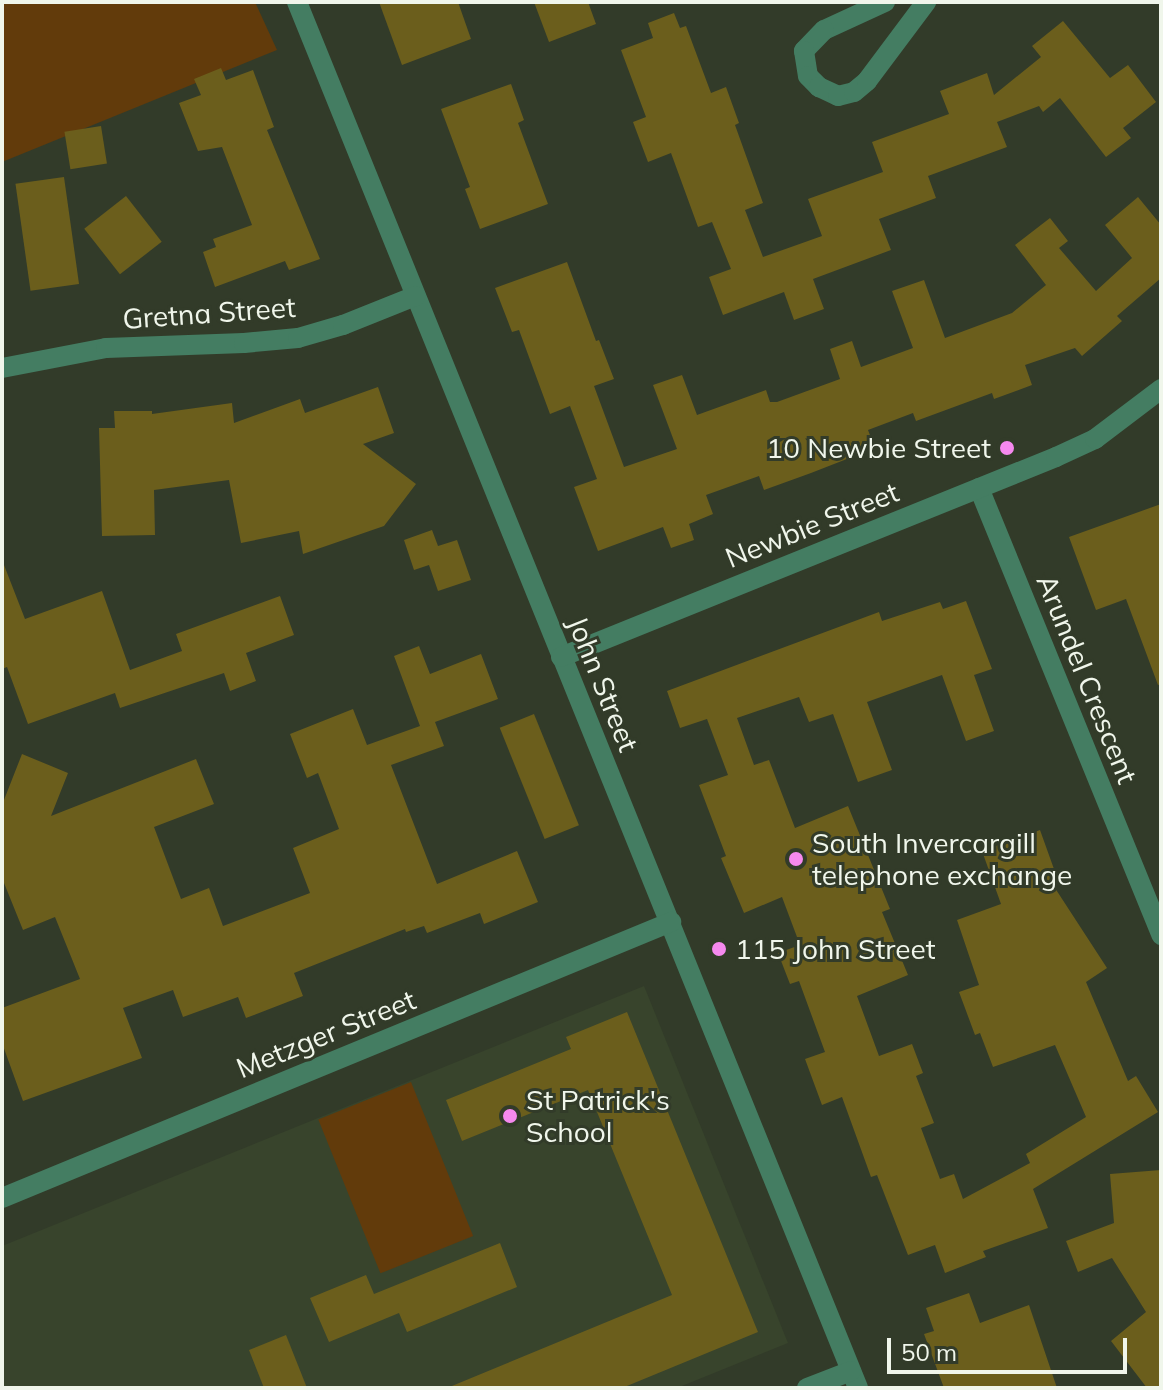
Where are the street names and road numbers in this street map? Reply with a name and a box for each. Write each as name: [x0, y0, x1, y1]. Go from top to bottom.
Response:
street label: Gretna Street: [121, 290, 297, 336]
street label: Newbie Street: [721, 475, 903, 575]
street label: Arundel Crescent: [1030, 570, 1144, 788]
street label: John Street: [561, 612, 645, 756]
street label: Metzger Street: [231, 983, 421, 1085]

